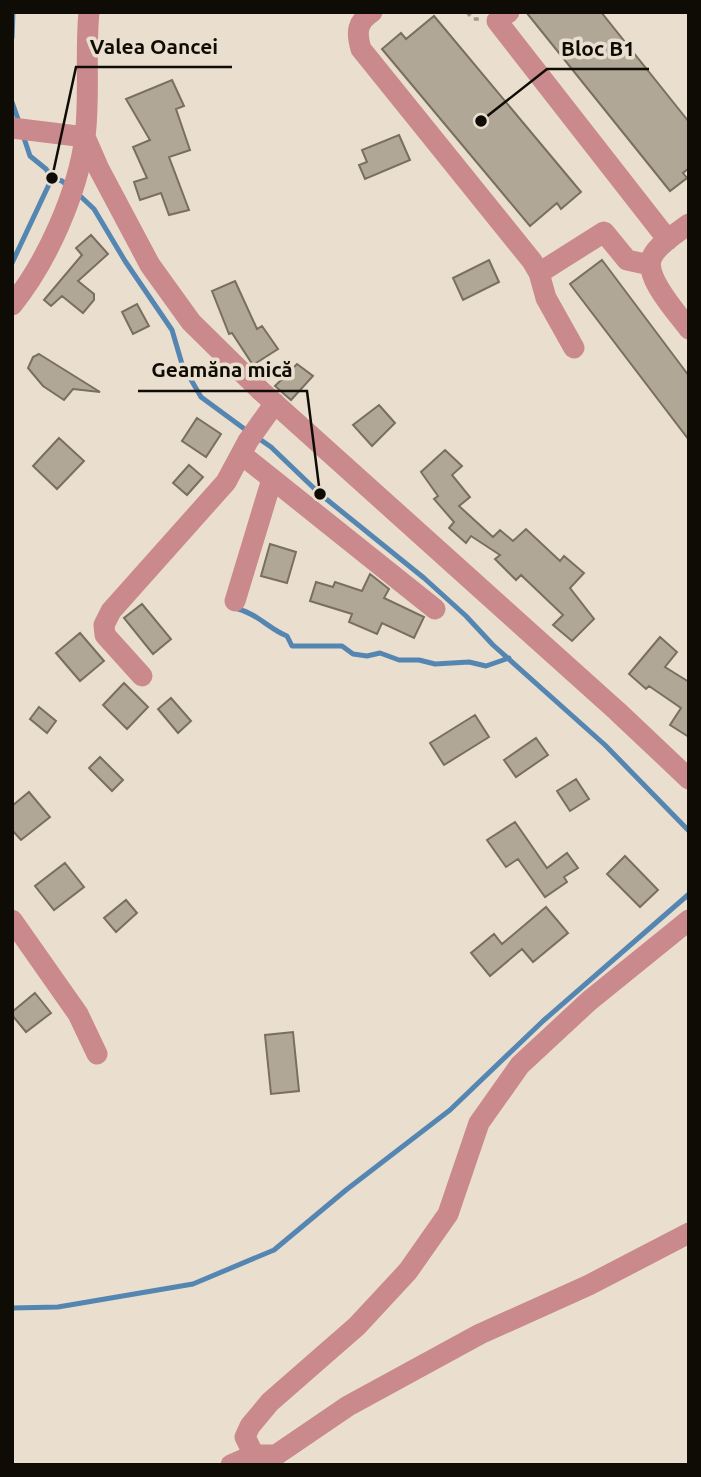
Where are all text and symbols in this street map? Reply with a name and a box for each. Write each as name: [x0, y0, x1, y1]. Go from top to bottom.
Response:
callout: Valea Oancei: [76, 25, 232, 67]
callout: Bloc B1: [547, 27, 649, 69]
text: Valea Oancei: [90, 34, 218, 58]
text: Bloc B1: [561, 36, 635, 60]
callout: Geamăna mică: [138, 349, 307, 391]
text: Geamăna mică: [151, 357, 293, 381]

